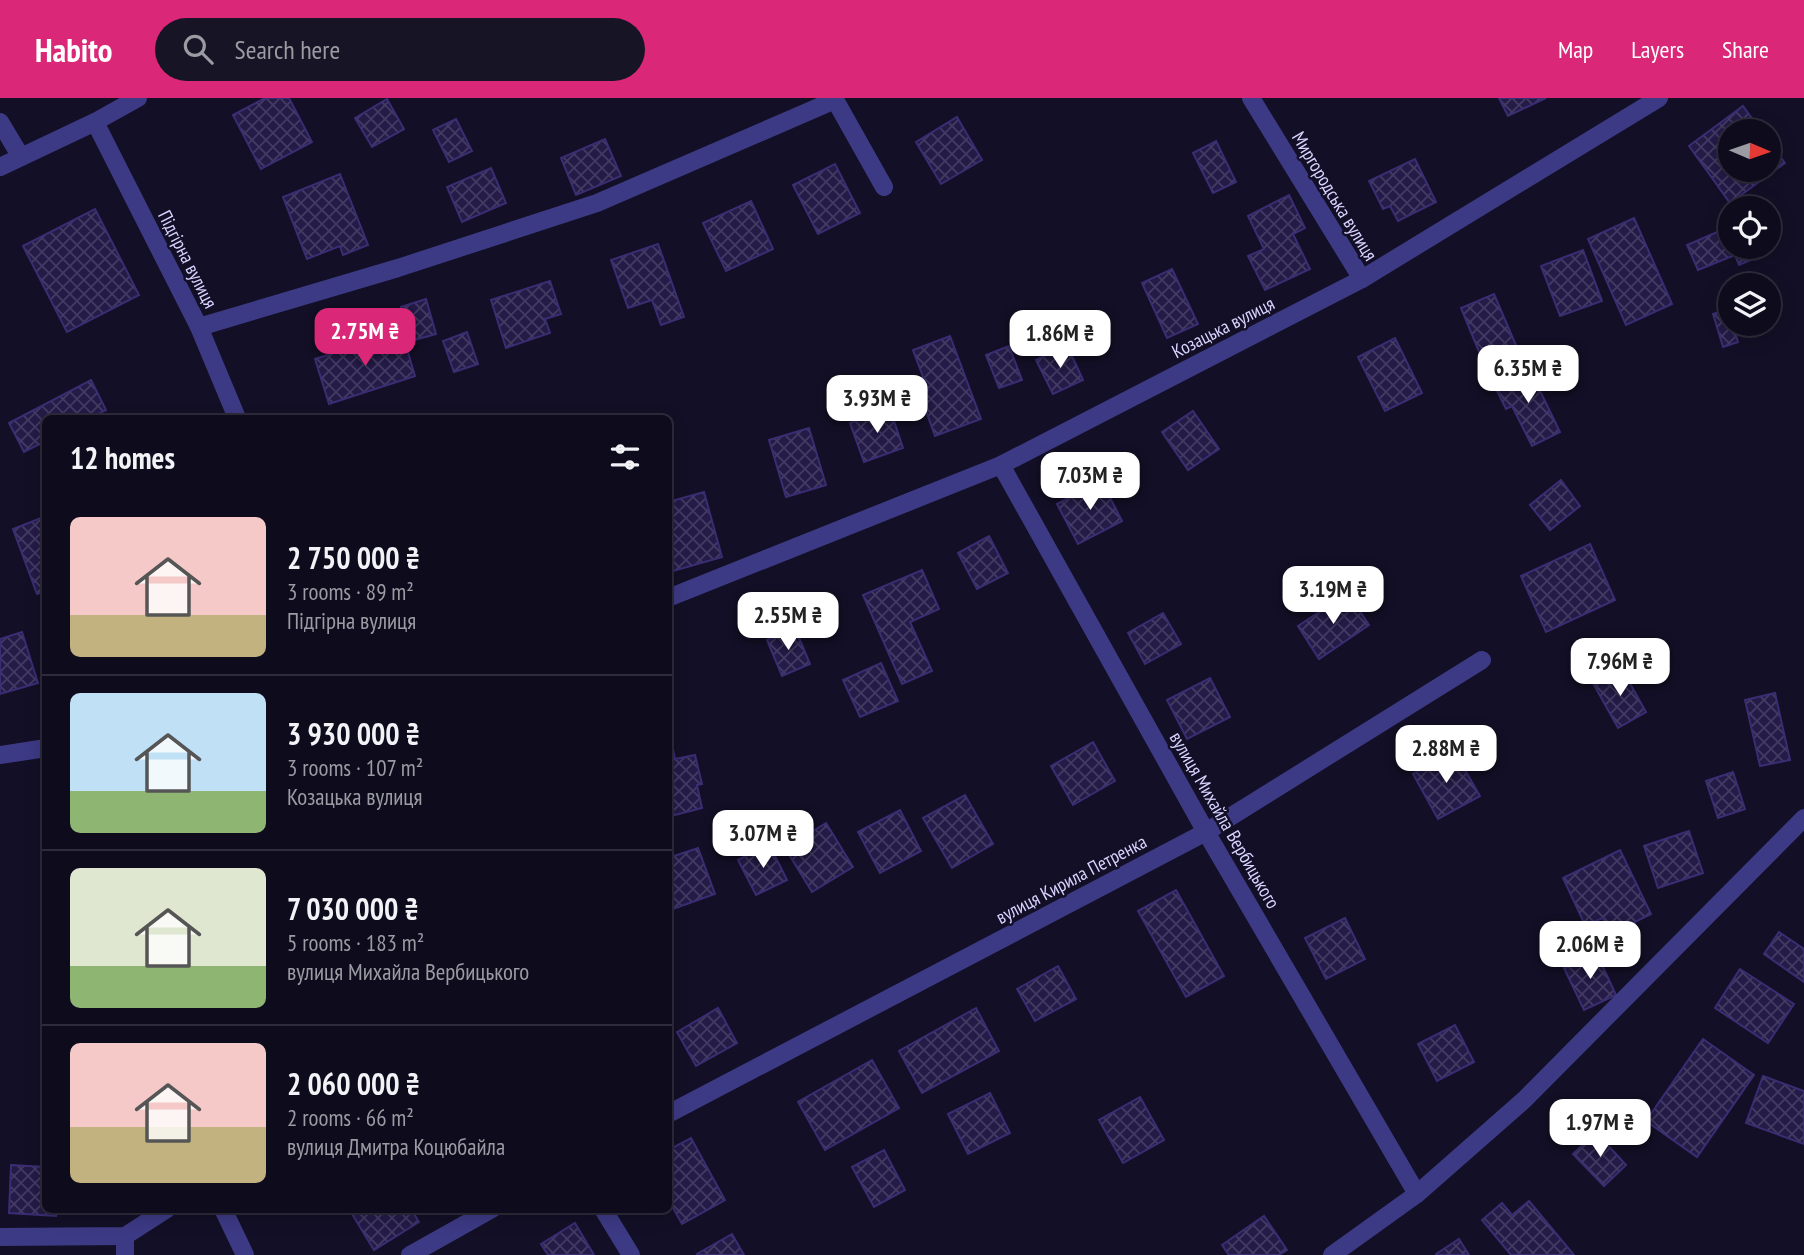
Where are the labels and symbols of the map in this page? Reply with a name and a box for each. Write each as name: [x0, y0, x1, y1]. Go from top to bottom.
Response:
north arrow: [1718, 119, 1782, 182]
street label: Миргородська вулиця: [1287, 127, 1383, 265]
street label: Підгірна вулиця: [153, 206, 223, 312]
street label: Козацька вулиця: [1168, 291, 1278, 363]
pin: 2.75M ₴: [300, 308, 430, 368]
pin: 1.86M ₴: [995, 310, 1125, 370]
pin: 6.35M ₴: [1463, 345, 1593, 405]
pin: 3.93M ₴: [812, 376, 942, 435]
pin: 7.03M ₴: [1025, 452, 1155, 512]
pin: 3.19M ₴: [1268, 566, 1398, 626]
pin: 2.55M ₴: [723, 592, 853, 652]
pin: 7.96M ₴: [1555, 638, 1685, 698]
pin: 2.88M ₴: [1381, 726, 1511, 785]
street label: вулиця Михайла Вербицького: [1165, 727, 1285, 913]
pin: 3.07M ₴: [698, 810, 828, 870]
street label: вулиця Кирила Петренка: [991, 829, 1151, 929]
pin: 2.06M ₴: [1525, 922, 1655, 981]
pin: 1.97M ₴: [1535, 1100, 1665, 1159]

